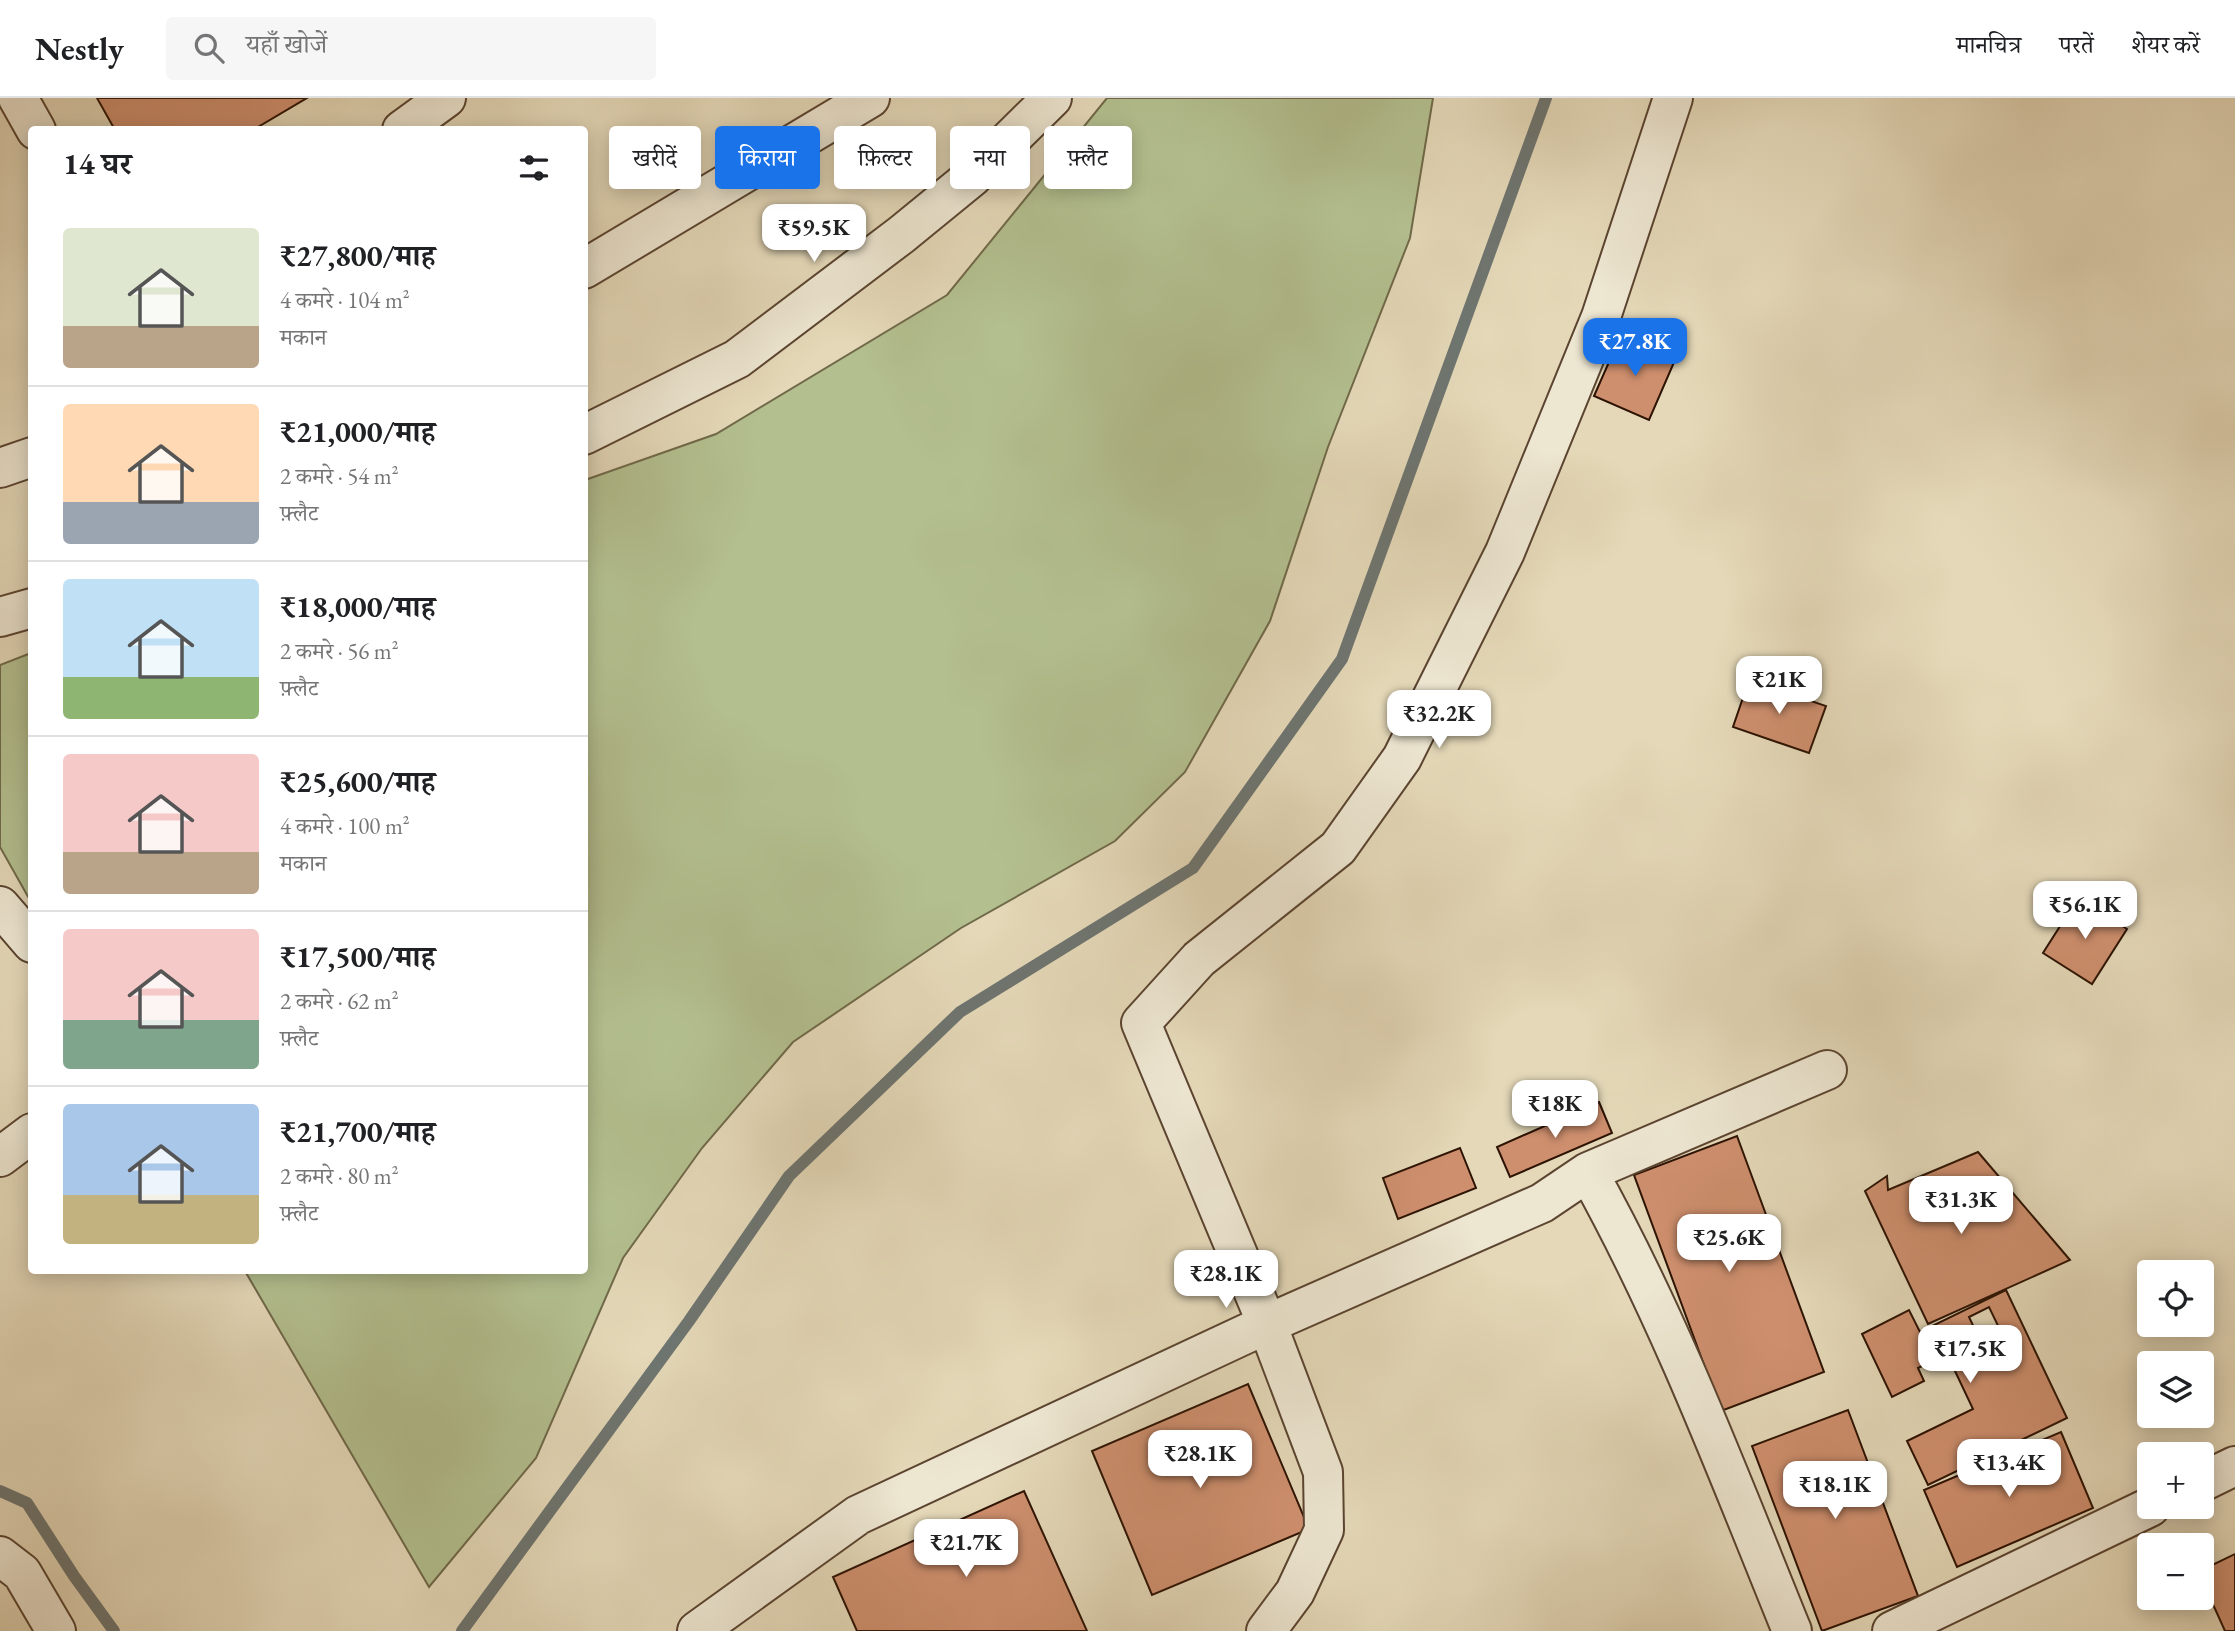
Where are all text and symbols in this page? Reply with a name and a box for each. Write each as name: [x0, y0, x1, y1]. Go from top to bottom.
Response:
search box: [166, 17, 656, 80]
text: Nestly: [35, 27, 124, 70]
text: यहाँ खोजें: [246, 27, 327, 61]
icon: search: [190, 29, 228, 67]
text: मानचित्र: [1956, 29, 2021, 60]
text: परतें: [2059, 29, 2094, 60]
text: शेयर करें: [2132, 29, 2200, 60]
chip: खरीदें: [609, 126, 701, 189]
chip: किराया: [715, 126, 820, 189]
chip: फ़िल्टर: [834, 126, 936, 189]
chip: नया: [950, 126, 1030, 189]
chip: फ़्लैट: [1044, 126, 1132, 189]
text: 14 घर: [63, 144, 132, 183]
icon: filters: [515, 149, 553, 187]
pin: ₹59.5K: [757, 204, 871, 264]
text: ₹59.5K: [778, 212, 850, 242]
text: ₹27,800/माह: [280, 236, 435, 275]
icon: home: [119, 256, 203, 340]
text: 4 कमरे · 104 m²: [280, 285, 410, 315]
pin: ₹27.8K: [1578, 318, 1692, 378]
text: मकान: [280, 322, 327, 352]
text: ₹27.8K: [1599, 326, 1671, 356]
text: ₹21,000/माह: [280, 412, 435, 451]
icon: home: [119, 432, 203, 516]
text: 2 कमरे · 54 m²: [280, 461, 399, 491]
text: फ़्लैट: [280, 498, 318, 528]
text: ₹18,000/माह: [280, 587, 435, 626]
icon: home: [119, 607, 203, 691]
text: 2 कमरे · 56 m²: [280, 636, 399, 666]
pin: ₹21K: [1738, 656, 1820, 716]
text: ₹21K: [1752, 664, 1806, 694]
text: फ़्लैट: [280, 673, 318, 703]
pin: ₹32.2K: [1382, 690, 1496, 750]
text: ₹32.2K: [1403, 698, 1475, 728]
text: ₹25,600/माह: [280, 762, 435, 801]
icon: home: [119, 782, 203, 866]
text: 4 कमरे · 100 m²: [280, 811, 410, 841]
text: मकान: [280, 848, 327, 878]
pin: ₹56.1K: [2028, 882, 2142, 941]
text: ₹56.1K: [2049, 889, 2121, 919]
text: ₹17,500/माह: [280, 937, 435, 976]
icon: home: [119, 957, 203, 1041]
text: 2 कमरे · 62 m²: [280, 986, 399, 1016]
text: फ़्लैट: [280, 1023, 318, 1053]
pin: ₹18K: [1514, 1080, 1596, 1140]
text: ₹18K: [1528, 1088, 1582, 1118]
text: ₹21,700/माह: [280, 1112, 435, 1151]
icon: home: [119, 1132, 203, 1216]
text: 2 कमरे · 80 m²: [280, 1161, 399, 1191]
pin: ₹31.3K: [1904, 1176, 2018, 1236]
text: ₹31.3K: [1925, 1184, 1997, 1214]
text: फ़्लैट: [280, 1198, 318, 1228]
pin: ₹25.6K: [1672, 1214, 1786, 1274]
text: ₹25.6K: [1693, 1222, 1765, 1252]
pin: ₹28.1K: [1169, 1250, 1283, 1310]
text: ₹28.1K: [1190, 1258, 1262, 1288]
map controls: [2137, 1260, 2214, 1610]
button: locate: [2137, 1260, 2214, 1337]
pin: ₹17.5K: [1913, 1326, 2027, 1385]
text: ₹17.5K: [1934, 1333, 2006, 1363]
button: layers: [2137, 1351, 2214, 1428]
pin: ₹28.1K: [1143, 1430, 1257, 1490]
text: ₹28.1K: [1164, 1438, 1236, 1468]
pin: ₹13.4K: [1952, 1440, 2066, 1499]
button: +: [2137, 1442, 2214, 1519]
text: ₹13.4K: [1973, 1447, 2045, 1477]
pin: ₹18.1K: [1778, 1462, 1892, 1521]
text: ₹18.1K: [1799, 1469, 1871, 1499]
pin: ₹21.7K: [909, 1520, 1023, 1579]
text: ₹21.7K: [930, 1527, 1002, 1557]
button: −: [2137, 1533, 2214, 1610]

